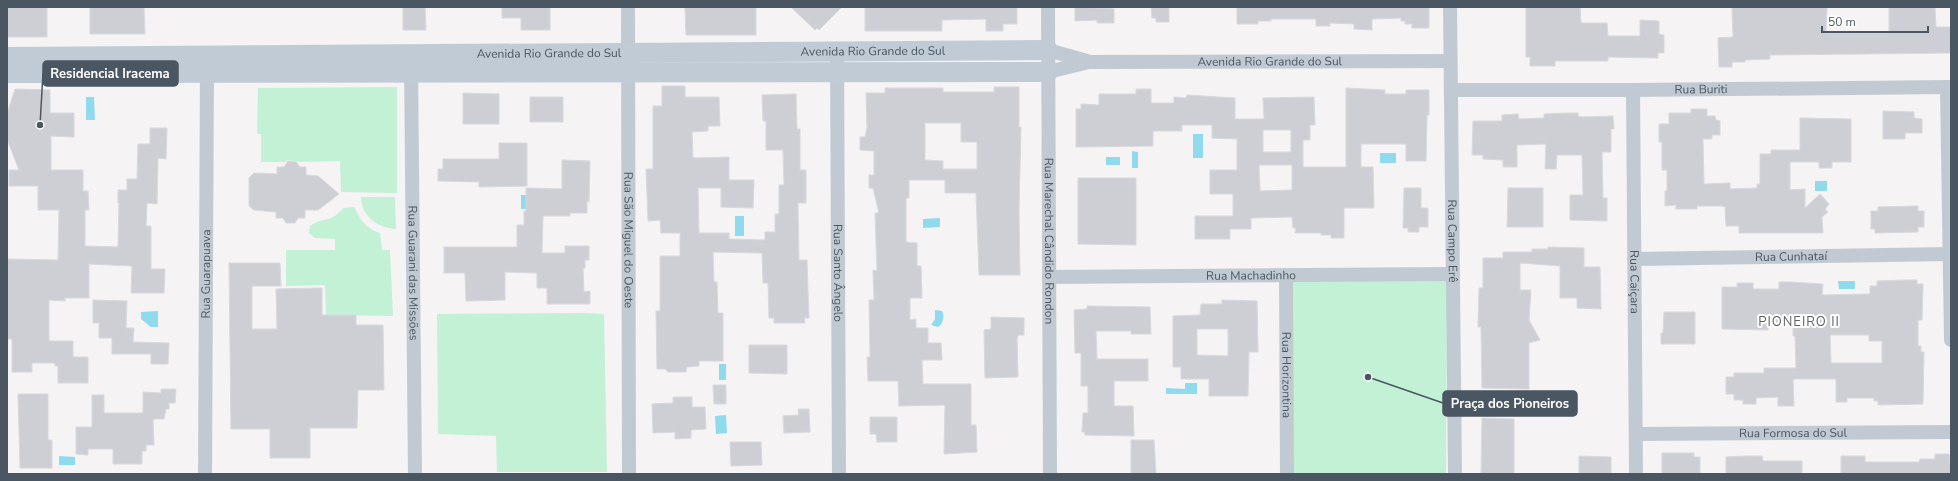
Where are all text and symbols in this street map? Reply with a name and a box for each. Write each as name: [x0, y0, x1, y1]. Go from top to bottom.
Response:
scale bar: [1822, 8, 1928, 34]
text: 50 m: [1828, 14, 1856, 30]
street label: Avenida Rio Grande do Sul: [801, 43, 946, 60]
street label: Avenida Rio Grande do Sul: [477, 45, 622, 62]
street label: Avenida Rio Grande do Sul: [1197, 53, 1343, 70]
callout: Residencial Iracema: [43, 61, 178, 86]
text: Residencial Iracema: [50, 65, 170, 83]
street label: Rua Buriti: [1674, 81, 1728, 98]
street label: Rua Marechal Cândido Rondon: [1041, 158, 1057, 324]
street label: Rua São Miguel do Oeste: [620, 172, 637, 308]
street label: Rua Campo Erê: [1444, 199, 1461, 283]
street label: Rua Guarani das Missões: [404, 205, 422, 341]
street label: Rua Santo Ângelo: [830, 224, 846, 322]
street label: Rua Guarapuava: [198, 229, 214, 319]
street label: Rua Cunhataí: [1755, 248, 1828, 265]
street label: Rua Caiçara: [1626, 250, 1643, 314]
street label: Rua Machadinho: [1206, 267, 1296, 284]
district label: PIONEIRO II: [1758, 313, 1840, 331]
street label: Rua Horizontina: [1278, 332, 1295, 418]
callout: Praça dos Pioneiros: [1443, 391, 1577, 416]
text: Praça dos Pioneiros: [1451, 395, 1569, 413]
street label: Rua Formosa do Sul: [1739, 425, 1848, 441]

